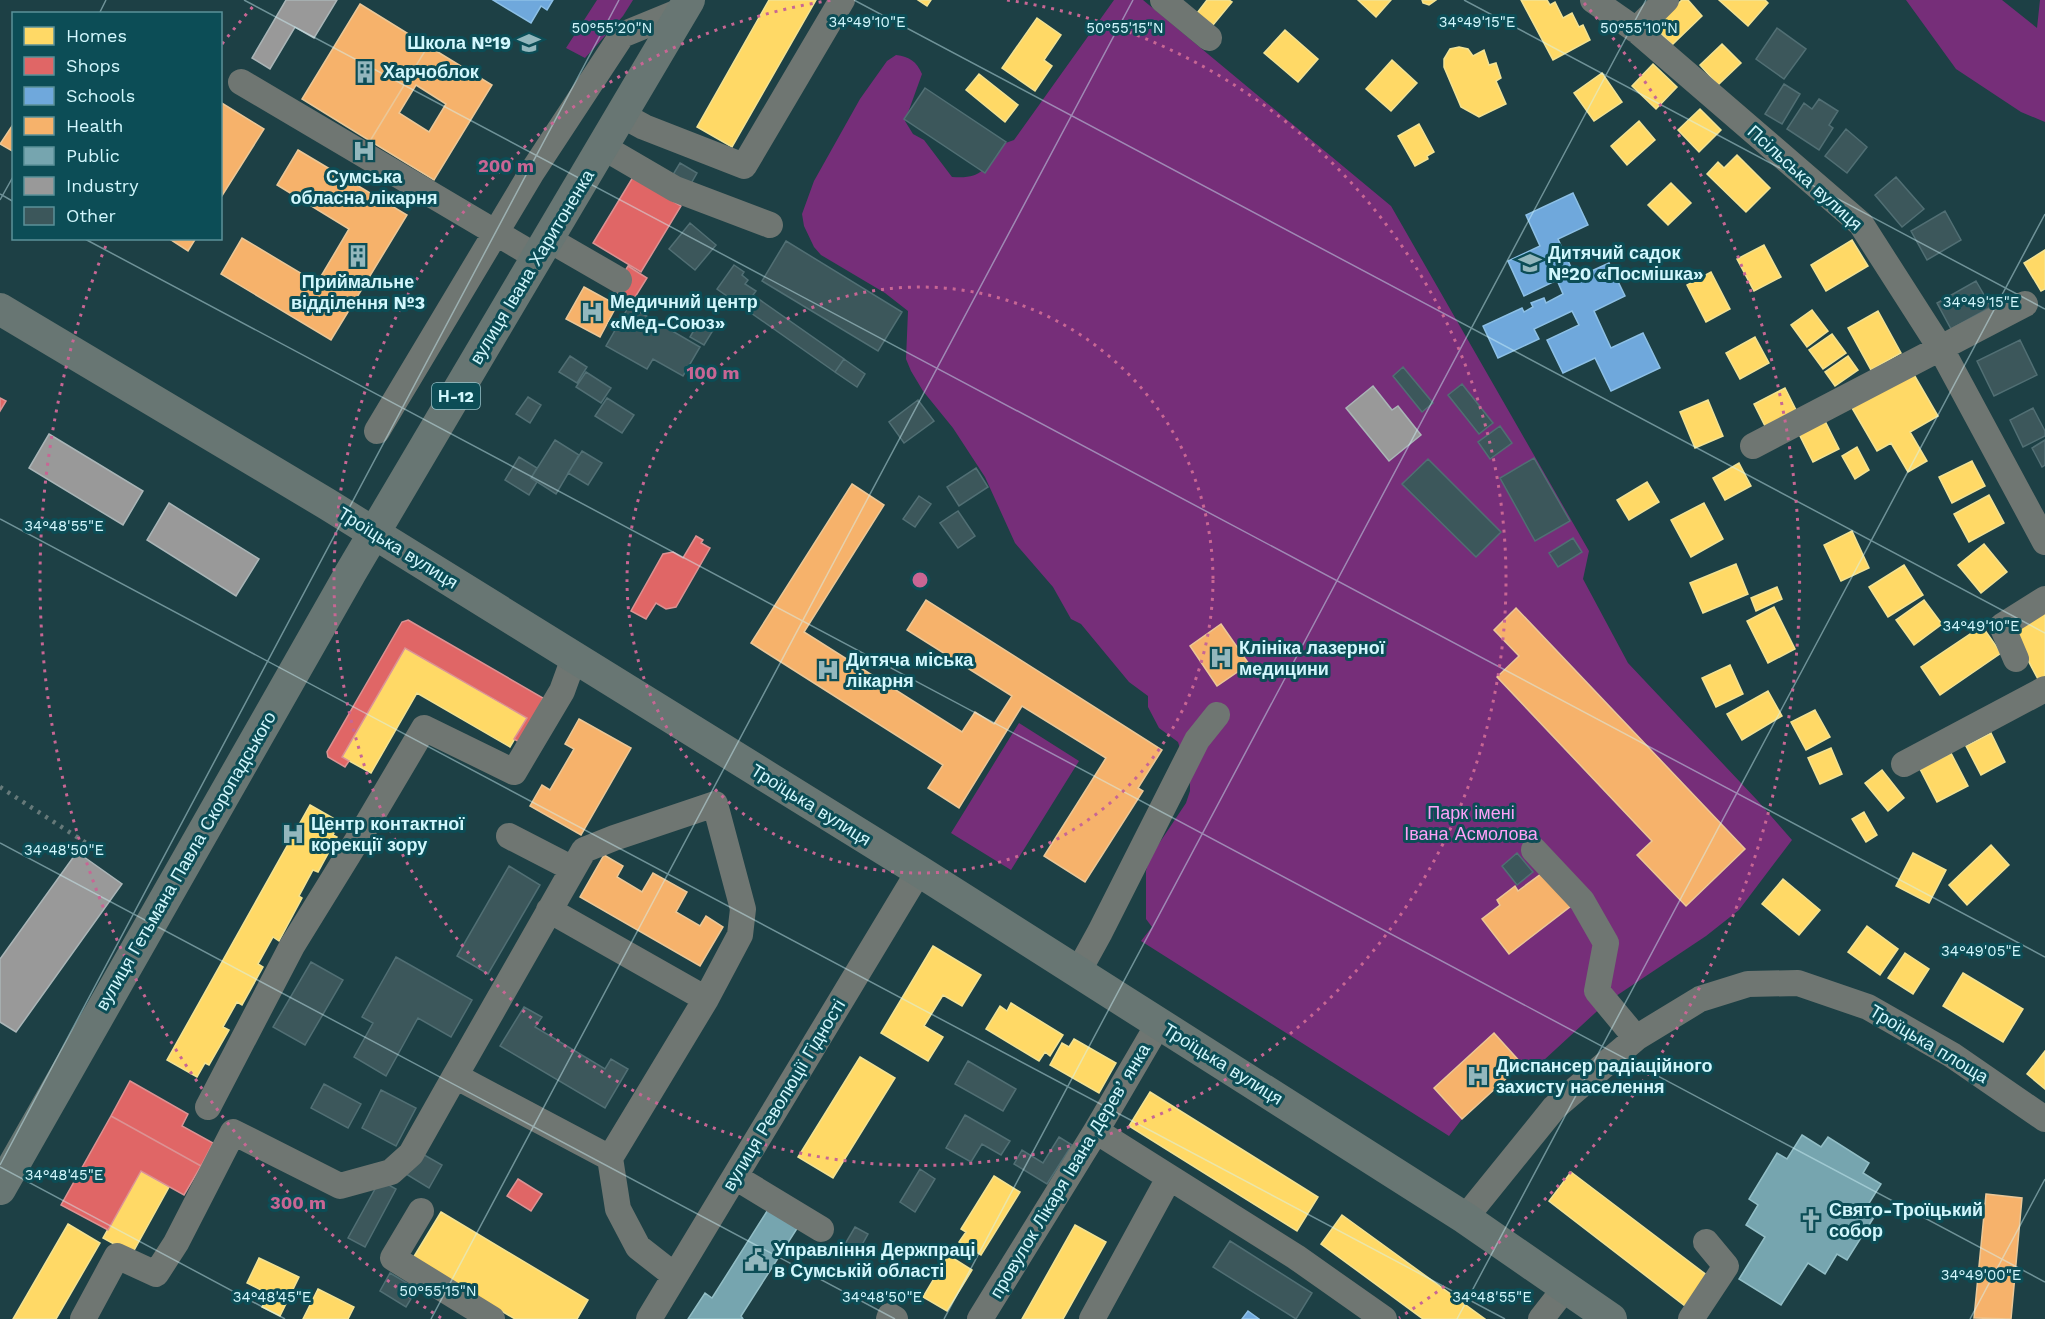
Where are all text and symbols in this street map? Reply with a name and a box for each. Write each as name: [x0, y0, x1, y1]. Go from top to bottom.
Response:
legend: [12, 12, 222, 240]
text: 34°49'10"E: [828, 13, 906, 31]
text: 34°49'15"E: [1439, 13, 1515, 31]
text: 50°55'20"N: [571, 19, 653, 37]
text: 50°55'15"N: [1086, 19, 1164, 37]
text: 50°55'10"N: [1600, 19, 1678, 37]
text: Homes: [66, 25, 127, 46]
school or university icon: Школа №19: [516, 30, 542, 56]
place label: Школа №19: [407, 32, 511, 53]
text: Shops: [66, 55, 120, 76]
building icon: Харчоблок: [352, 59, 378, 85]
place label: Харчоблок: [383, 61, 480, 82]
text: Schools: [66, 85, 135, 106]
text: Health: [66, 115, 123, 136]
street label: Псільська вулиця: [1744, 121, 1867, 235]
hospital icon: Сумська обласна лікарня: [351, 138, 377, 164]
text: Public: [66, 145, 120, 166]
text: 200 m: [478, 155, 534, 176]
street label: вулиця Івана Харитоненка: [465, 165, 599, 368]
place label: Сумська обласна лікарня: [291, 166, 437, 208]
text: Industry: [66, 175, 139, 196]
text: Other: [66, 205, 116, 226]
place label: Дитячий садок №20 «Посмішка»: [1548, 242, 1704, 284]
building icon: Приймальне відділення №3: [345, 243, 371, 269]
school or university icon: Дитячий садок №20 «Посмішка»: [1517, 250, 1543, 276]
place label: Приймальне відділення №3: [291, 271, 425, 313]
place label: Медичний центр «Мед-Союз»: [610, 291, 758, 333]
text: 34°49'15"E: [1943, 293, 2019, 311]
hospital icon: Медичний центр «Мед-Союз»: [579, 299, 605, 325]
text: 100 m: [686, 362, 740, 383]
road number: Н-12: [432, 383, 480, 409]
street label: Троїцька вулиця: [334, 502, 462, 593]
text: 34°48'55"E: [24, 517, 104, 535]
centre of rings: [910, 570, 930, 590]
text: 34°49'10"E: [1942, 617, 2020, 635]
place label: Клініка лазерної медицини: [1239, 637, 1386, 679]
hospital icon: Клініка лазерної медицини: [1208, 645, 1234, 671]
place label: Дитяча міська лікарня: [846, 649, 974, 691]
hospital icon: Дитяча міська лікарня: [815, 657, 841, 683]
street label: вулиця Гетьмана Павла Скоропадського: [91, 708, 280, 1014]
street label: Троїцька вулиця: [747, 759, 875, 850]
park label: Парк імені Івана Асмолова: [1404, 802, 1539, 844]
place label: Центр контактної корекції зору: [311, 813, 465, 855]
hospital icon: Центр контактної корекції зору: [280, 821, 306, 847]
text: 34°48'50"E: [24, 841, 104, 859]
text: 34°49'05"E: [1941, 942, 2021, 960]
street label: вулиця Революції Гідності: [718, 995, 849, 1194]
street label: Троїцька площа: [1866, 1000, 1993, 1088]
street label: Троїцька вулиця: [1159, 1018, 1287, 1109]
street label: провулок Лікаря Івана Деревʼянка: [985, 1039, 1155, 1302]
place label: Диспансер радіаційного захисту населення: [1496, 1055, 1713, 1097]
hospital icon: Диспансер радіаційного захисту населення: [1465, 1063, 1491, 1089]
text: 34°48'45"E: [25, 1166, 103, 1184]
text: 300 m: [270, 1192, 326, 1213]
place label: Свято-Троїцький собор: [1829, 1199, 1983, 1241]
church icon: Свято-Троїцький собор: [1798, 1207, 1824, 1233]
place label: Управління Держпраці в Сумській області: [774, 1239, 976, 1281]
public building icon: Управління Держпраці в Сумській області: [743, 1247, 769, 1273]
text: 34°49'00"E: [1941, 1266, 2021, 1284]
text: 50°55'15"N: [399, 1282, 477, 1300]
text: 34°48'45"E: [233, 1288, 311, 1306]
text: 34°48'50"E: [842, 1288, 922, 1306]
text: 34°48'55"E: [1452, 1288, 1532, 1306]

